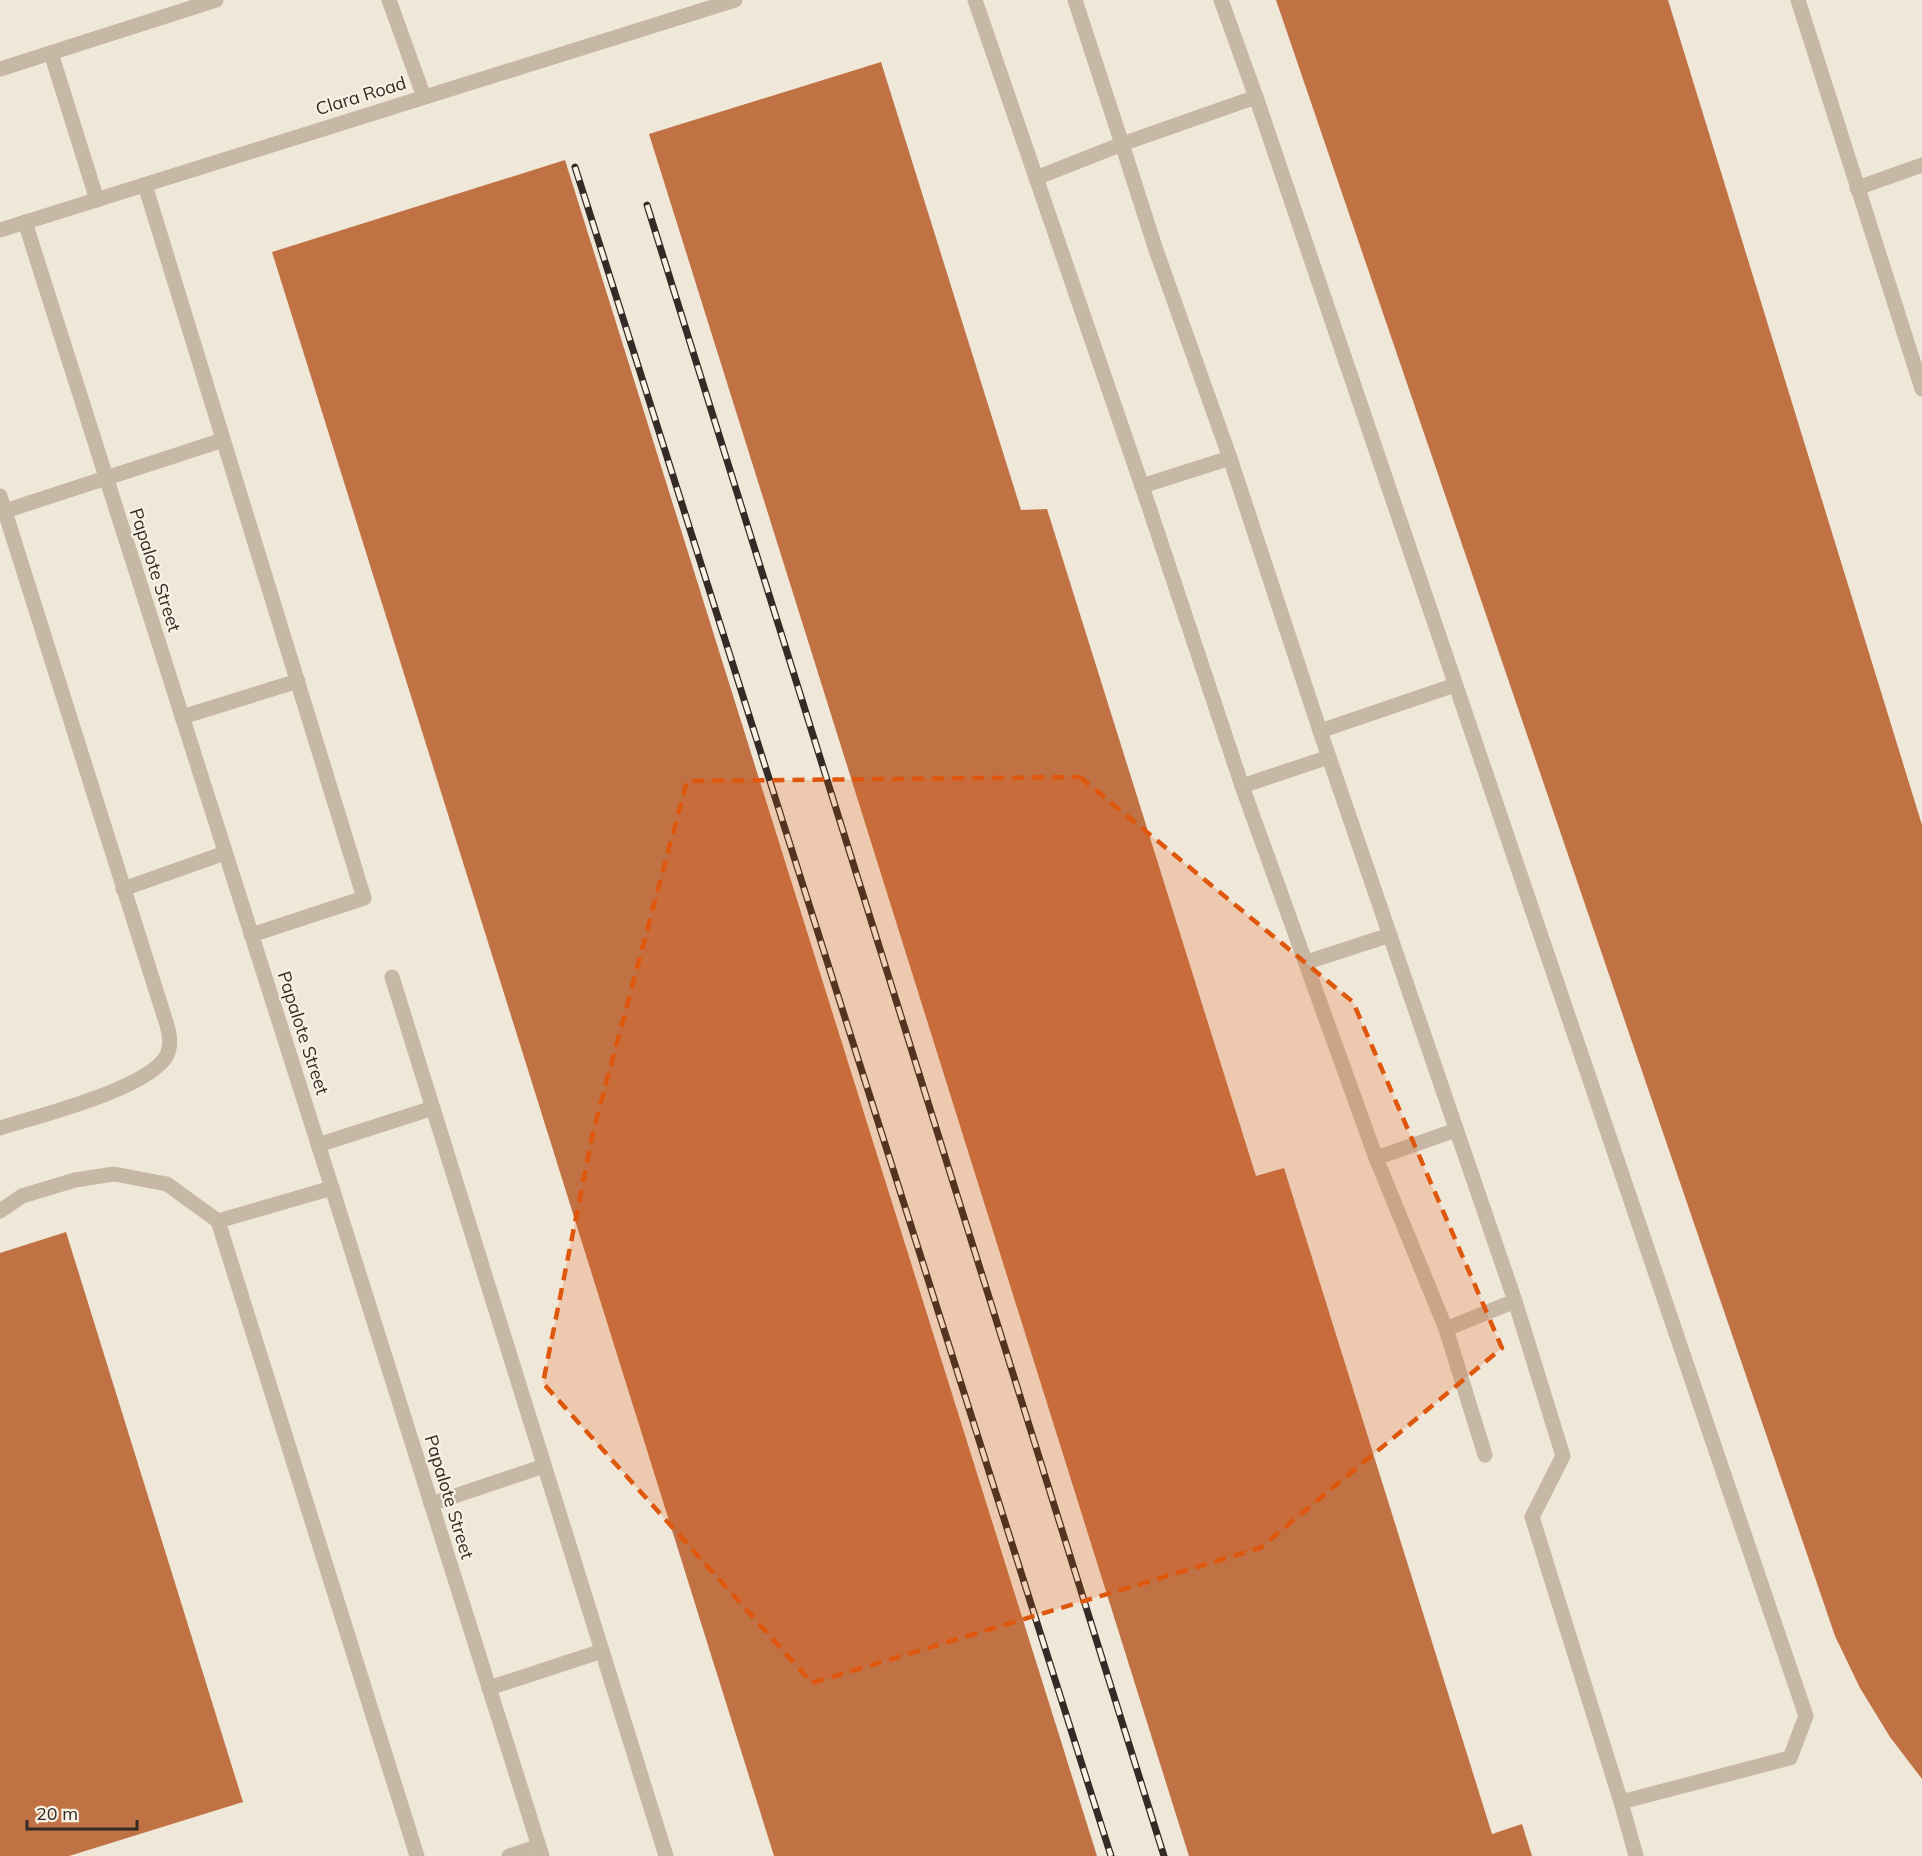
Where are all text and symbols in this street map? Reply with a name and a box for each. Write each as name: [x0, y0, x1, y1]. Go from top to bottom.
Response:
street label: Clara Road: [313, 71, 409, 120]
street label: Papalote Street: [125, 505, 186, 635]
street label: Papalote Street: [273, 968, 334, 1098]
street label: Papalote Street: [420, 1432, 479, 1562]
scale bar: [27, 1793, 136, 1831]
text: 20 m: [36, 1802, 78, 1825]

